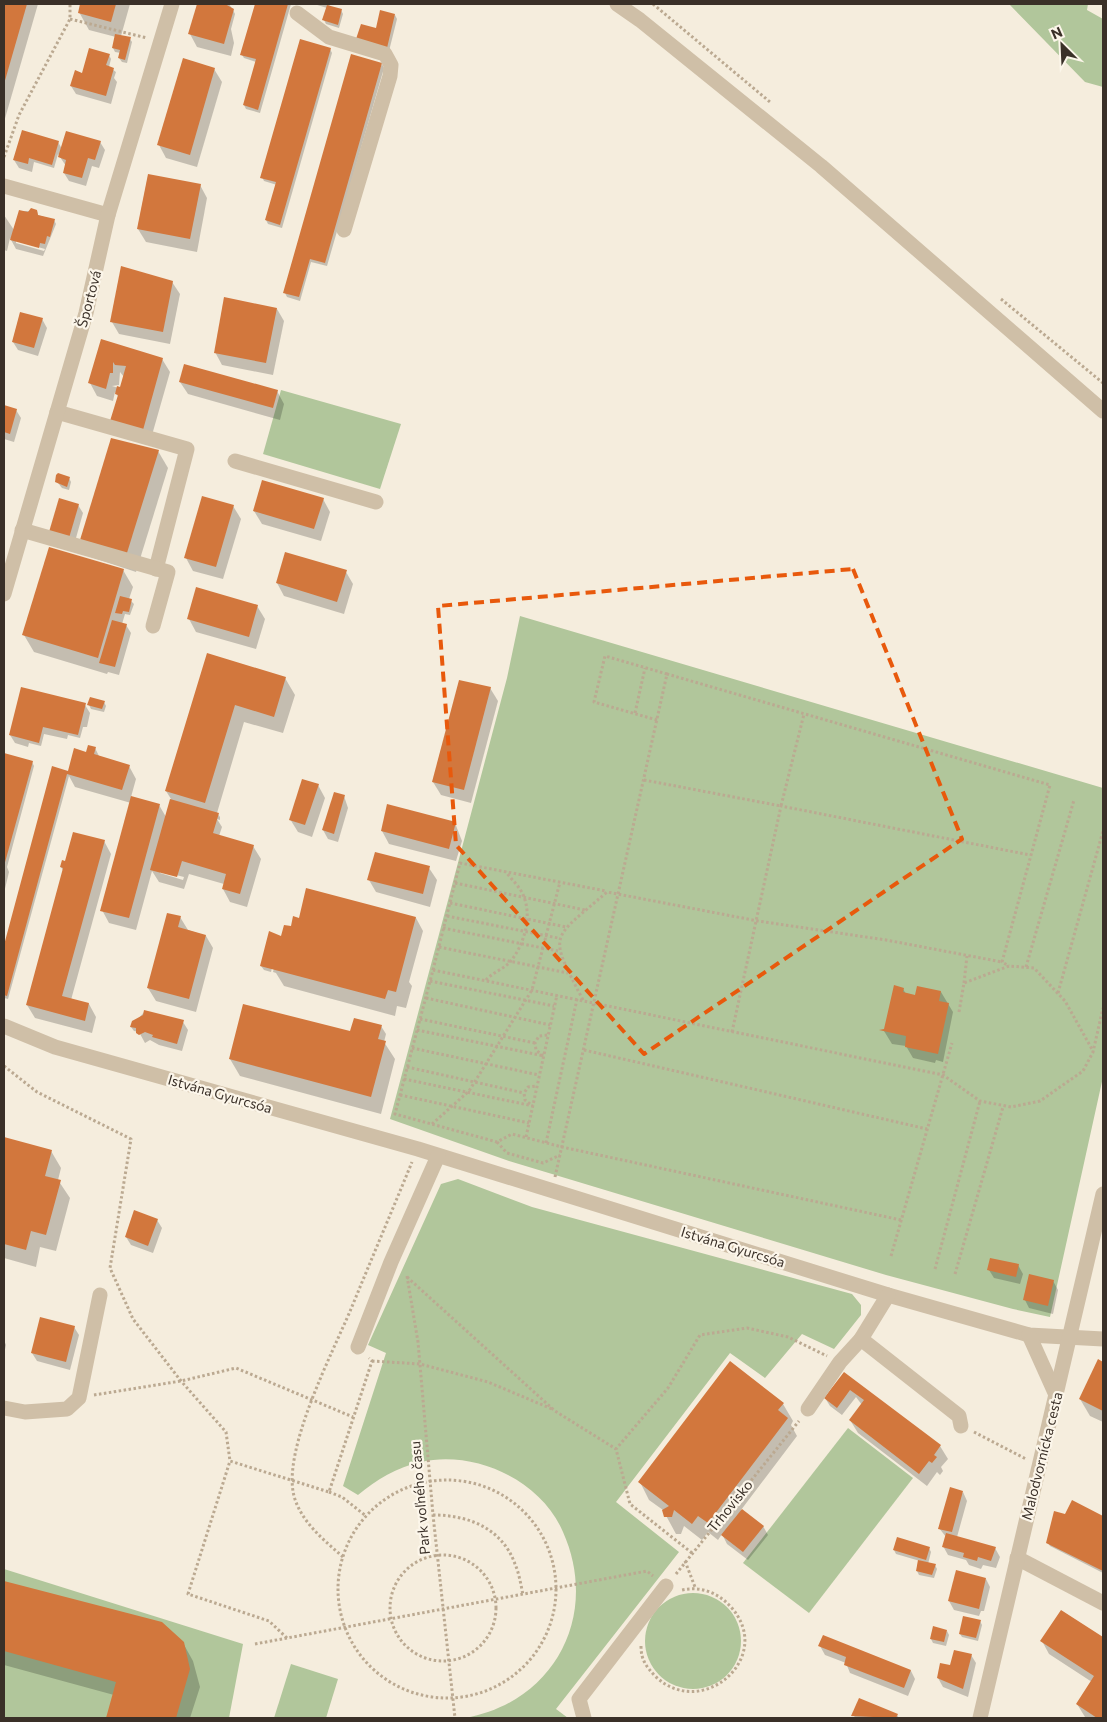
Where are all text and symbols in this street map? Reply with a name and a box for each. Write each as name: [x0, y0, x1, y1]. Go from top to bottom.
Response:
north arrow: [1037, 20, 1087, 70]
text: N: [1048, 23, 1065, 43]
street label: Športová: [73, 268, 104, 329]
street label: Istvána Gyurcsóa: [166, 1071, 274, 1117]
street label: Istvána Gyurcsóa: [679, 1223, 787, 1270]
street label: Malodvornícka cesta: [1017, 1390, 1066, 1522]
street label: Park voľného času: [406, 1441, 433, 1556]
street label: Trhovisko: [703, 1476, 756, 1535]

